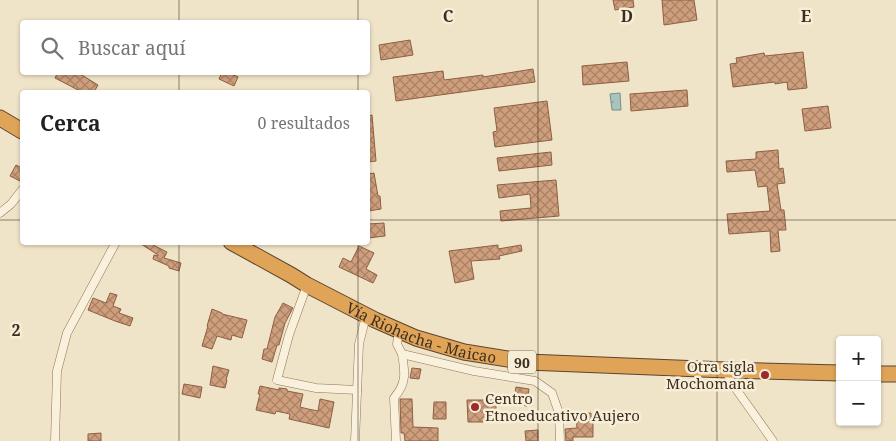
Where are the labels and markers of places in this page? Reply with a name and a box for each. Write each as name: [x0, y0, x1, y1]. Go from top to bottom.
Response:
place label: Otra sigla Mochomana: [666, 356, 755, 393]
marker: Otra sigla Mochomana: [759, 369, 771, 381]
place label: Centro Etnoeducativo Aujero: [485, 388, 640, 425]
marker: Centro Etnoeducativo Aujero: [469, 401, 481, 413]

